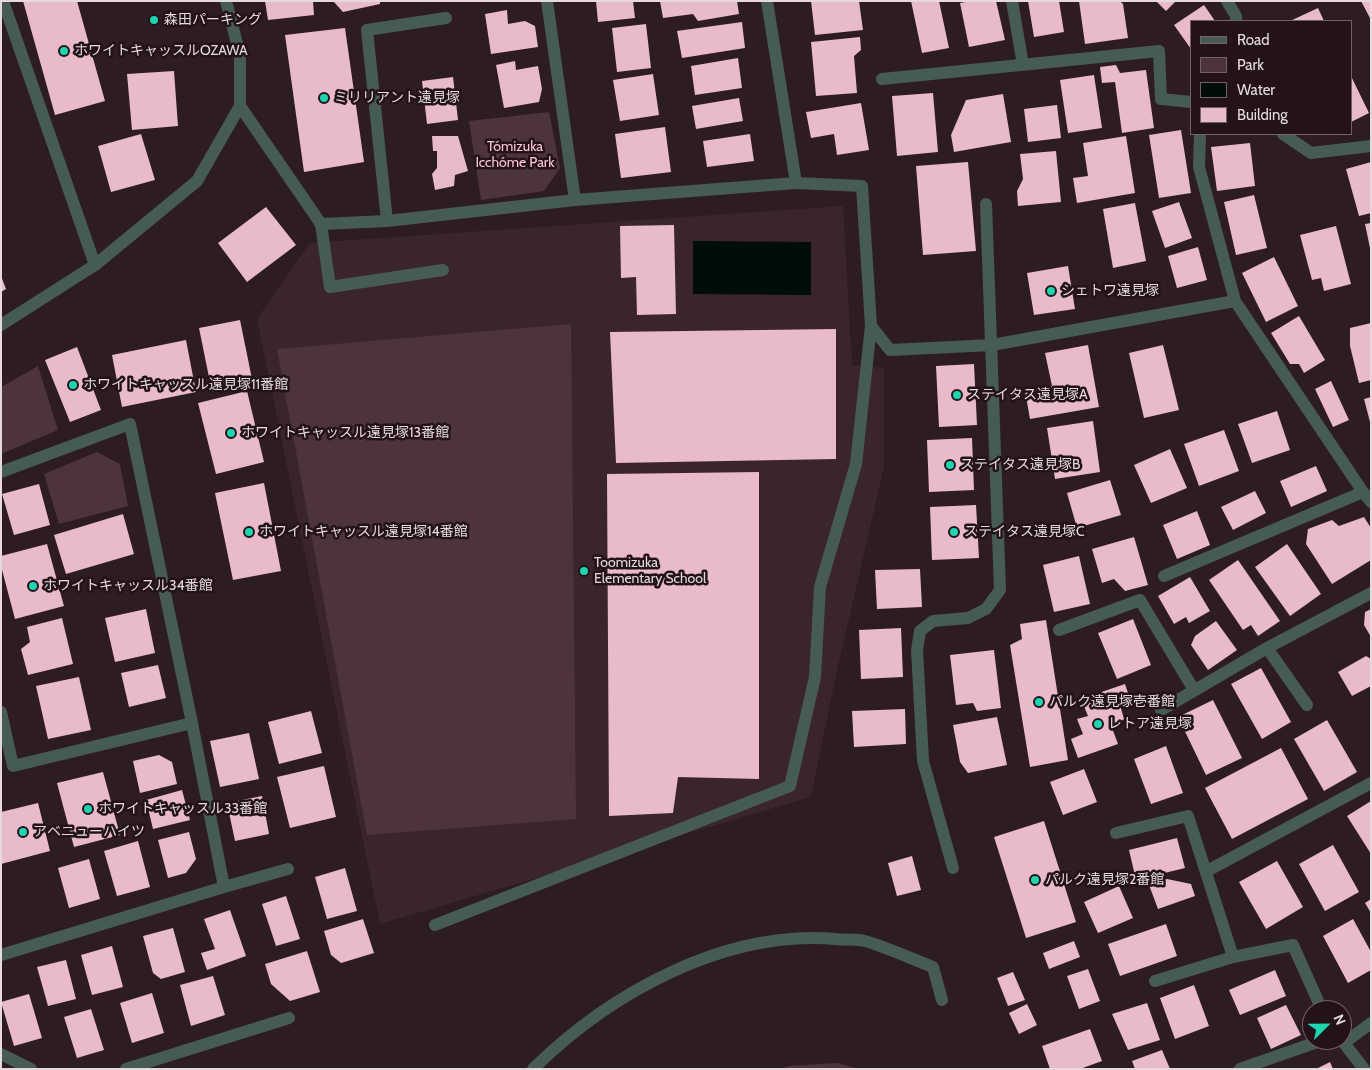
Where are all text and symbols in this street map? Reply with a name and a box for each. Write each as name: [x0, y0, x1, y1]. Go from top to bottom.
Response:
place label: 森田パーキング: [164, 12, 262, 28]
marker: 森田パーキング: [148, 14, 160, 26]
legend: [1190, 20, 1352, 135]
text: Road: [1237, 31, 1270, 49]
place label: ホワイトキャッスルOZAWA: [74, 43, 248, 59]
marker: ホワイトキャッスルOZAWA: [58, 45, 70, 57]
text: Park: [1237, 56, 1264, 74]
text: Water: [1237, 81, 1275, 99]
place label: ミリリアント遠見塚: [334, 90, 460, 106]
marker: ミリリアント遠見塚: [318, 92, 330, 104]
text: Building: [1237, 106, 1288, 124]
park label: Tómizuka Icchóme Park: [475, 139, 555, 172]
place label: シェトワ遠見塚: [1061, 283, 1159, 299]
marker: シェトワ遠見塚: [1045, 285, 1057, 297]
place label: ホワイトキャッスル遠見塚11番館: [83, 377, 288, 393]
marker: ホワイトキャッスル遠見塚11番館: [67, 379, 79, 391]
place label: ステイタス遠見塚A: [967, 387, 1088, 403]
marker: ステイタス遠見塚A: [951, 389, 963, 401]
place label: ホワイトキャッスル遠見塚13番館: [241, 425, 449, 441]
marker: ホワイトキャッスル遠見塚13番館: [225, 427, 237, 439]
place label: ステイタス遠見塚B: [960, 457, 1080, 473]
marker: ステイタス遠見塚B: [944, 459, 956, 471]
place label: ホワイトキャッスル遠見塚14番館: [259, 524, 468, 540]
place label: ステイタス遠見塚C: [964, 524, 1085, 540]
marker: ホワイトキャッスル遠見塚14番館: [243, 526, 255, 538]
marker: ステイタス遠見塚C: [948, 526, 960, 538]
place label: Toomizuka Elementary School: [594, 555, 706, 588]
marker: Toomizuka Elementary School: [578, 565, 590, 577]
place label: ホワイトキャッスル34番館: [43, 578, 213, 594]
marker: ホワイトキャッスル34番館: [27, 580, 39, 592]
place label: パルク遠見塚壱番館: [1049, 694, 1175, 710]
marker: パルク遠見塚壱番館: [1033, 696, 1045, 708]
place label: レトア遠見塚: [1108, 716, 1192, 732]
marker: レトア遠見塚: [1092, 718, 1104, 730]
place label: ホワイトキャッスル33番館: [98, 801, 267, 817]
marker: ホワイトキャッスル33番館: [82, 803, 94, 815]
place label: アベニューハイツ: [33, 824, 145, 840]
marker: アベニューハイツ: [17, 826, 29, 838]
place label: パルク遠見塚2番館: [1045, 872, 1164, 888]
marker: パルク遠見塚2番館: [1029, 874, 1041, 886]
north arrow: [1302, 1000, 1352, 1050]
text: N: [1330, 1011, 1350, 1028]

